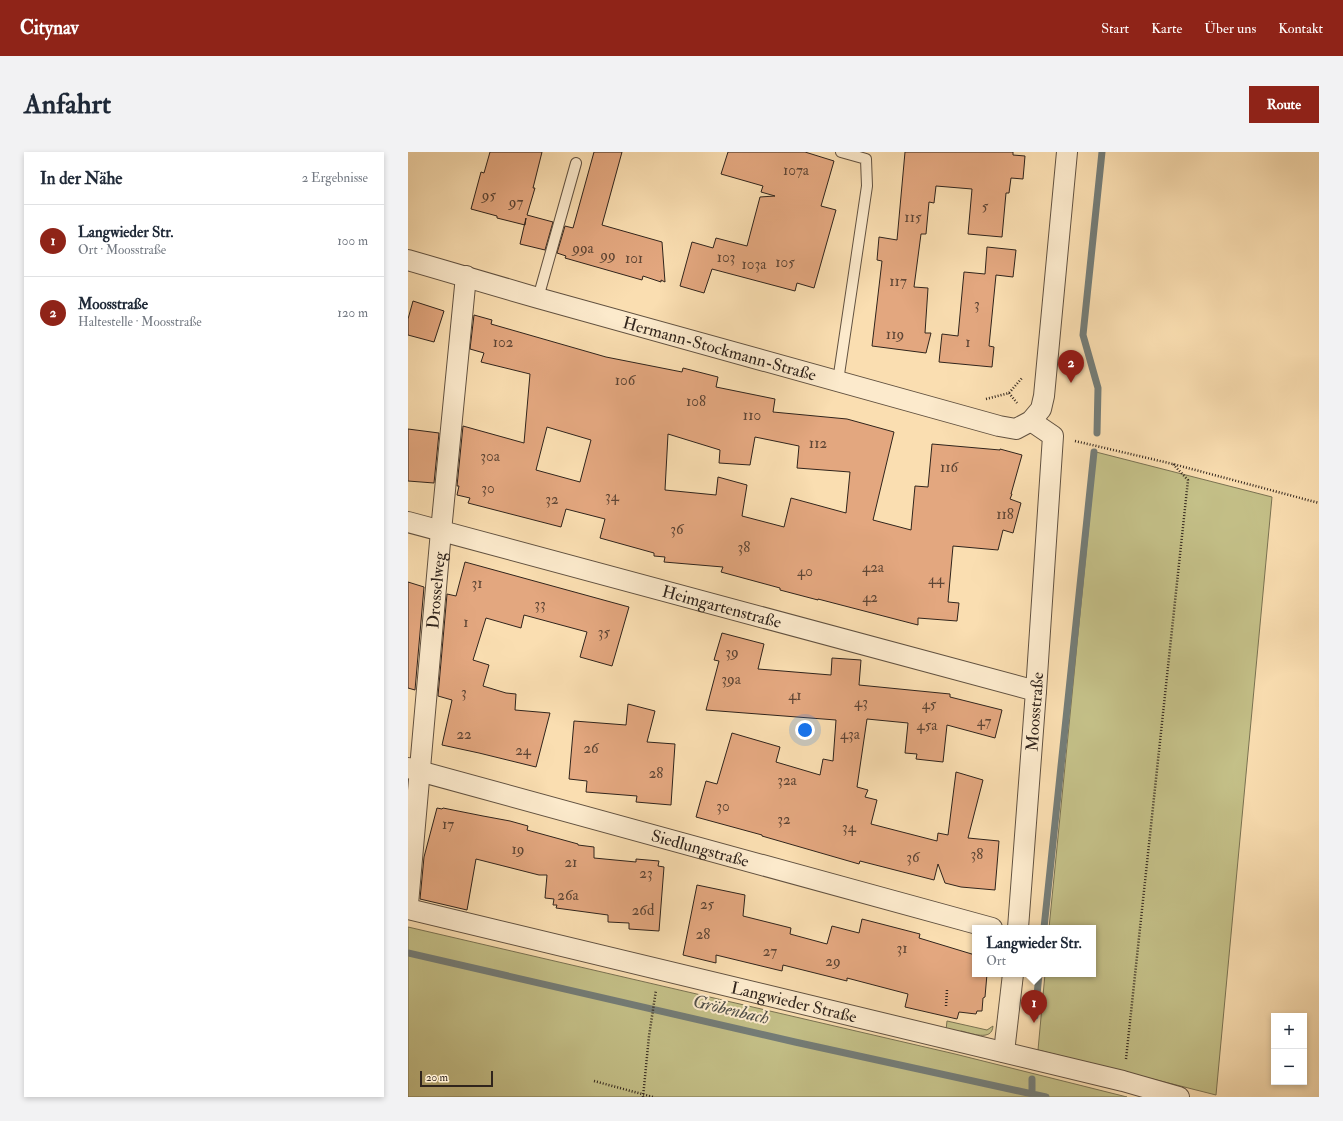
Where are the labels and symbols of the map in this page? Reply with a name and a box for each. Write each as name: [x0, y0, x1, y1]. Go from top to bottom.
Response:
house number: 107a: [783, 161, 810, 180]
house number: 95: [481, 186, 497, 205]
house number: 97: [508, 193, 523, 212]
house number: 5: [982, 197, 989, 216]
house number: 115: [904, 208, 922, 227]
house number: 99a: [571, 239, 595, 258]
house number: 99: [599, 246, 616, 265]
house number: 103: [717, 248, 735, 267]
house number: 101: [625, 249, 643, 268]
house number: 105: [775, 253, 795, 272]
house number: 103a: [742, 255, 767, 274]
house number: 117: [889, 272, 907, 291]
house number: 3: [974, 295, 980, 314]
street label: Hermann-Stockmann-Straße: [621, 312, 819, 385]
house number: 119: [886, 325, 904, 344]
house number: 102: [493, 333, 514, 352]
house number: 1: [965, 333, 971, 352]
pin: 2: [1058, 350, 1084, 383]
house number: 106: [615, 371, 637, 390]
house number: 108: [686, 392, 706, 411]
house number: 110: [743, 406, 761, 425]
house number: 112: [809, 434, 828, 453]
house number: 30a: [480, 447, 501, 466]
house number: 116: [940, 458, 960, 477]
house number: 30: [481, 479, 495, 498]
house number: 34: [605, 487, 620, 506]
house number: 32: [545, 490, 559, 509]
house number: 118: [996, 505, 1014, 524]
house number: 36: [670, 520, 685, 539]
house number: 38: [738, 538, 750, 557]
street label: Drosselweg: [422, 550, 450, 630]
house number: 42a: [862, 558, 885, 577]
house number: 40: [797, 562, 813, 581]
house number: 44: [928, 570, 945, 589]
house number: 31: [471, 574, 483, 593]
street label: Heimgartenstraße: [660, 580, 784, 633]
house number: 42: [862, 588, 878, 607]
house number: 33: [534, 595, 546, 614]
house number: 1: [463, 613, 469, 632]
house number: 35: [598, 623, 611, 642]
house number: 39: [725, 643, 739, 662]
house number: 39a: [721, 670, 742, 689]
street label: Moosstraße: [1021, 671, 1048, 752]
house number: 3: [461, 683, 467, 702]
house number: 41: [788, 686, 802, 705]
house number: 43: [854, 693, 868, 712]
house number: 45: [922, 695, 937, 714]
house number: 47: [977, 712, 991, 731]
house number: 45a: [917, 716, 938, 735]
your location: [795, 720, 815, 740]
house number: 22: [456, 725, 472, 744]
house number: 43a: [840, 725, 861, 744]
house number: 26: [583, 739, 600, 758]
house number: 24: [515, 741, 532, 760]
house number: 28: [649, 764, 663, 783]
house number: 32a: [777, 771, 798, 790]
house number: 30: [716, 797, 730, 816]
house number: 32: [777, 810, 791, 829]
house number: 17: [442, 815, 454, 834]
house number: 34: [842, 818, 857, 837]
street label: Siedlungstraße: [649, 825, 751, 871]
house number: 19: [512, 840, 524, 859]
house number: 38: [971, 845, 983, 864]
house number: 36: [906, 848, 921, 867]
house number: 21: [565, 853, 577, 872]
house number: 23: [639, 864, 653, 883]
house number: 26a: [557, 886, 579, 905]
house number: 25: [700, 895, 714, 914]
house number: 26d: [632, 901, 655, 920]
house number: 28: [696, 925, 710, 944]
house number: 31: [896, 939, 908, 958]
house number: 27: [763, 942, 777, 961]
house number: 29: [825, 952, 841, 971]
street label: Langwieder Straße: [729, 977, 859, 1027]
water label: Gröbenbach: [691, 990, 771, 1030]
pin: 1: [1021, 990, 1047, 1023]
scale bar: [420, 1069, 493, 1088]

